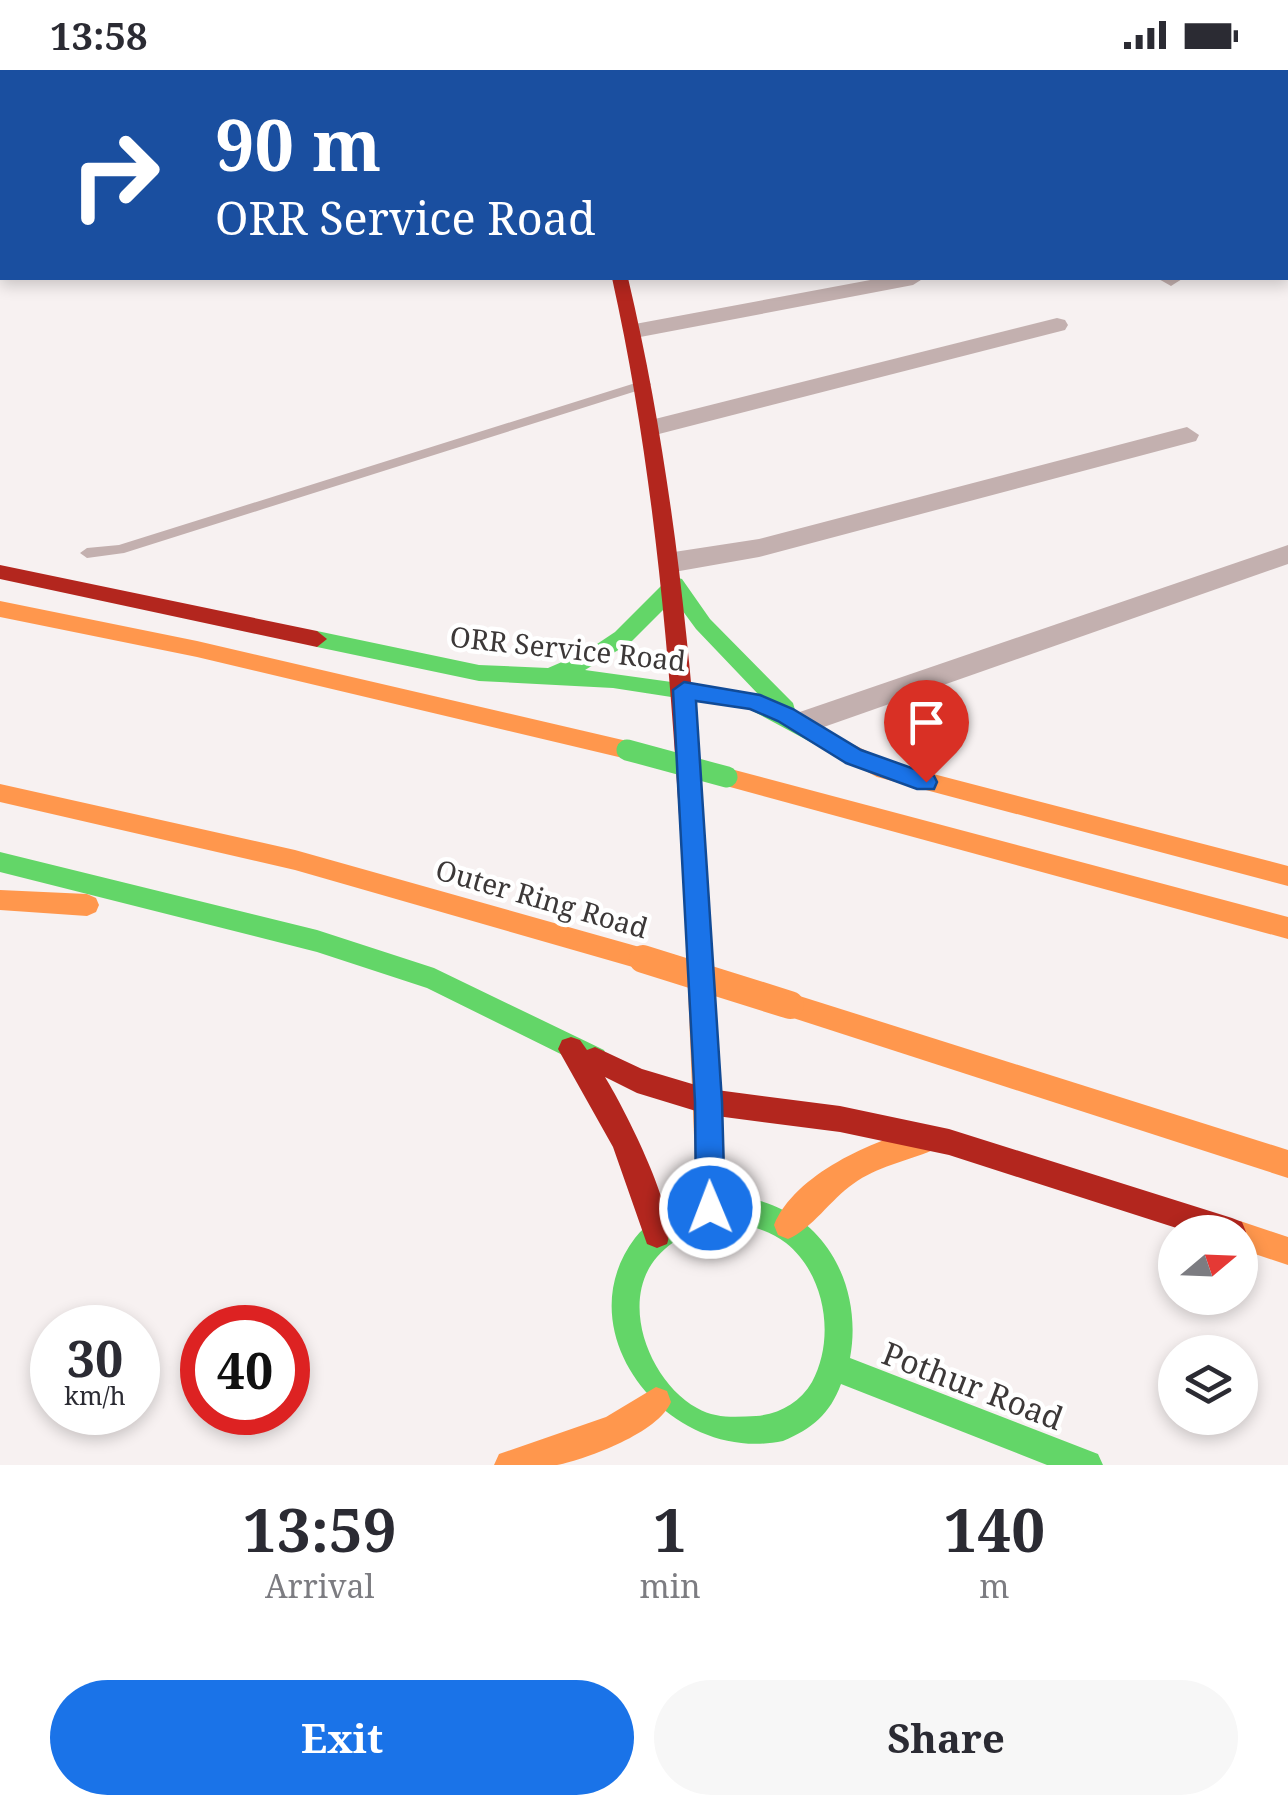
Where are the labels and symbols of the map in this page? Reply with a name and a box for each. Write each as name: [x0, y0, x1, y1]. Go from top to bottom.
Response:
street label: ORR Service Road: [448, 617, 688, 679]
pin: [884, 680, 969, 783]
street label: Outer Ring Road: [431, 850, 653, 946]
position arrow: [658, 1156, 762, 1260]
north arrow: [1158, 1215, 1258, 1315]
speed limit sign: 40: [180, 1305, 310, 1435]
street label: Pothur Road: [877, 1331, 1070, 1439]

